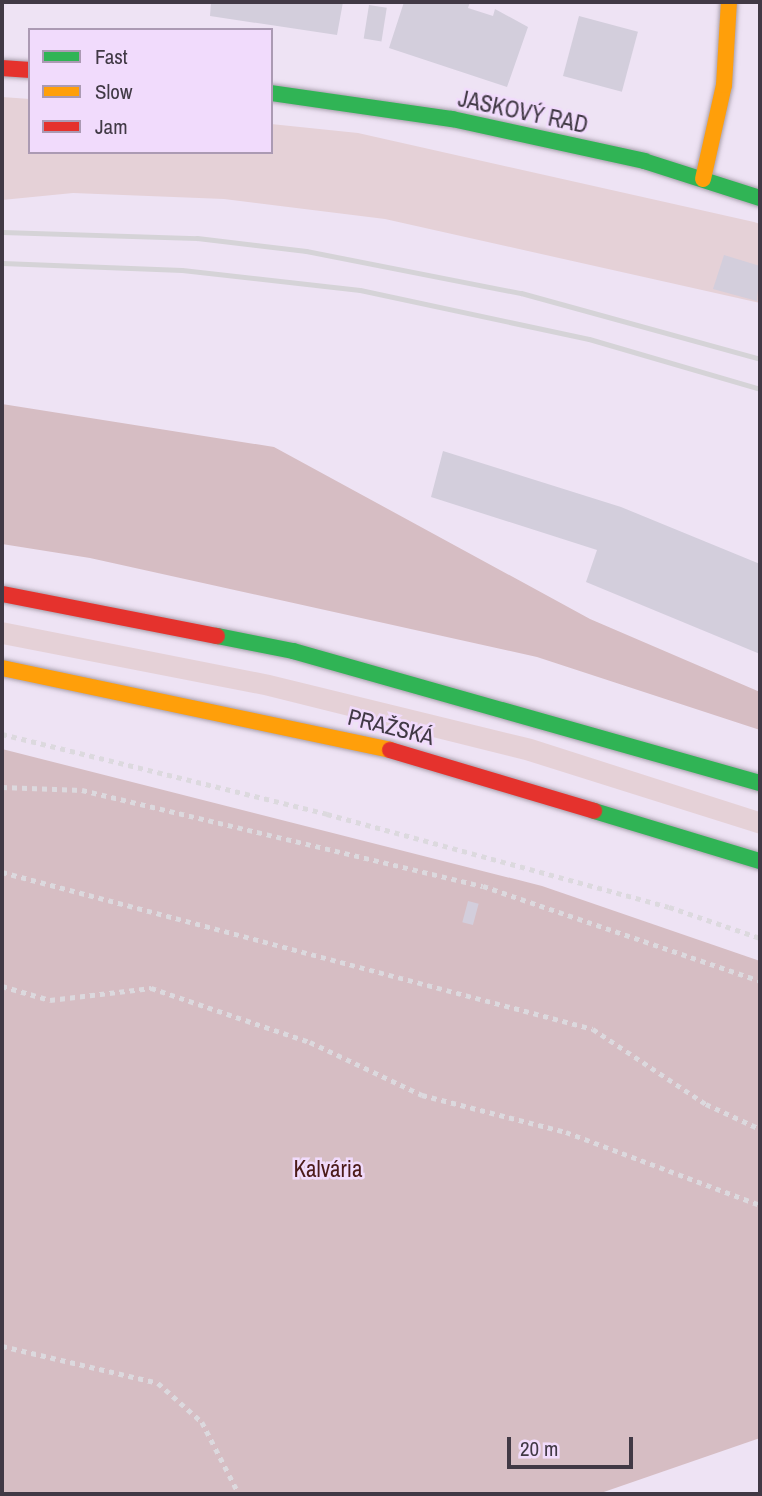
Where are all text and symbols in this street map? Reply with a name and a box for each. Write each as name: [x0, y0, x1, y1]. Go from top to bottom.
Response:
legend: [28, 28, 273, 154]
text: Fast: [95, 42, 128, 71]
text: Slow: [95, 77, 132, 106]
street label: JASKOVÝ RAD: [456, 85, 590, 139]
text: Jam: [95, 112, 128, 141]
street label: PRAŽSKÁ: [345, 703, 437, 751]
park label: Kalvária: [293, 1155, 363, 1183]
scale bar: [510, 1422, 636, 1466]
text: 20 m: [520, 1434, 558, 1463]

